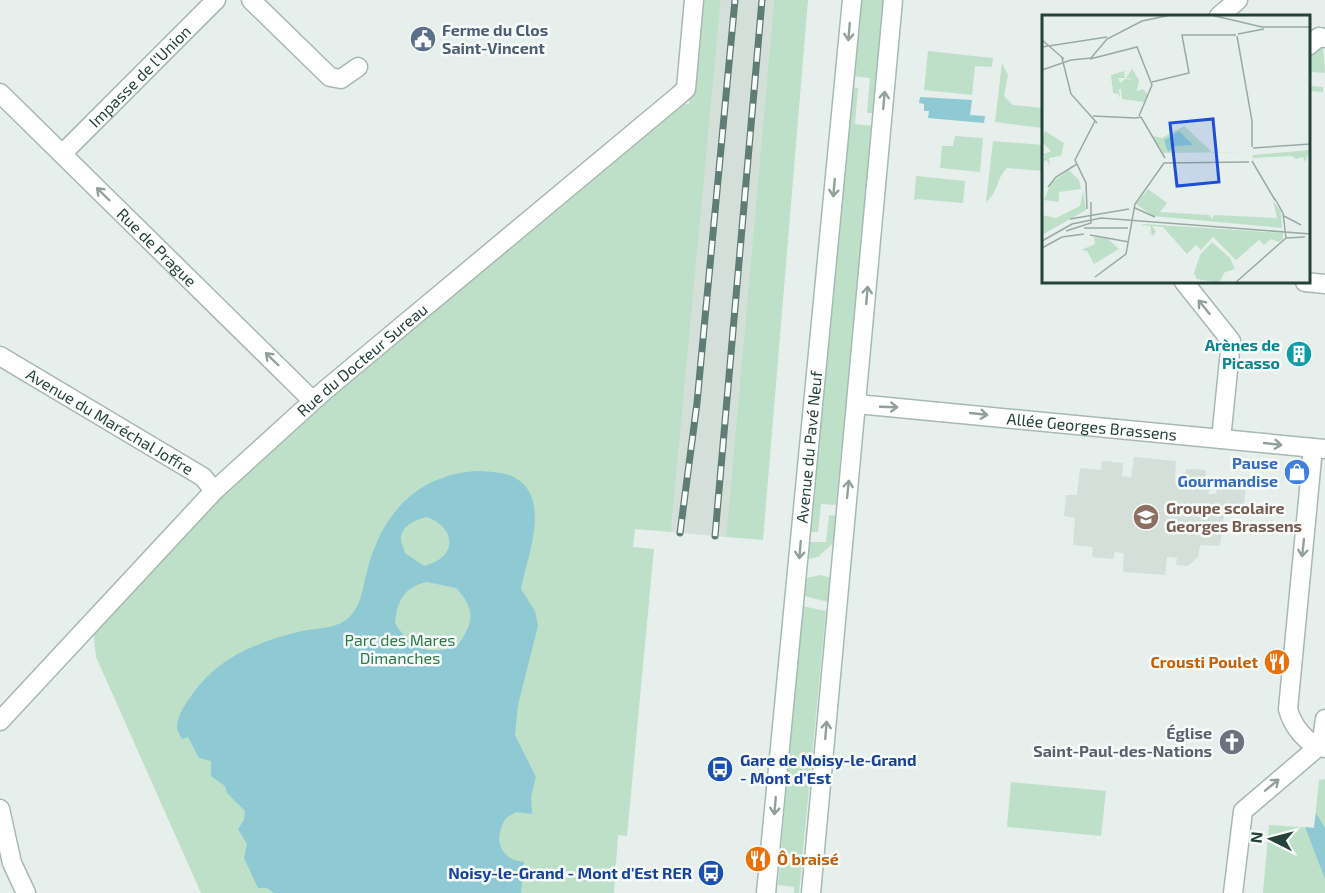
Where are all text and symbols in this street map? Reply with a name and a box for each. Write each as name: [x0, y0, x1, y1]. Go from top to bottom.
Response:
inset map: [1042, 15, 1310, 284]
place label: Ferme du Clos Saint-Vincent: [442, 20, 548, 57]
street label: Impasse de l'Union: [85, 21, 194, 131]
one-way arrow: [843, 22, 854, 41]
public building icon: Ferme du Clos Saint-Vincent: [408, 24, 438, 54]
one-way arrow: [879, 90, 890, 110]
one-way arrow: [828, 178, 839, 198]
one-way arrow: [95, 186, 110, 201]
street label: Rue de Prague: [113, 204, 201, 290]
one-way arrow: [861, 286, 872, 305]
street label: Rue du Docteur Sureau: [293, 299, 431, 420]
one-way arrow: [1197, 299, 1210, 315]
place label: Arènes de Picasso: [1205, 335, 1280, 372]
building icon: Arènes de Picasso: [1284, 339, 1314, 369]
one-way arrow: [265, 352, 280, 367]
street label: Avenue du Maréchal Joffre: [23, 364, 197, 478]
street label: Avenue du Pavé Neuf: [792, 369, 825, 524]
one-way arrow: [878, 402, 898, 413]
street label: Allée Georges Brassens: [1006, 408, 1178, 444]
one-way arrow: [968, 409, 988, 420]
one-way arrow: [1263, 439, 1282, 450]
place label: Pause Gourmandise: [1178, 453, 1278, 490]
shop icon: Pause Gourmandise: [1282, 457, 1312, 487]
one-way arrow: [843, 480, 854, 500]
place label: Groupe scolaire Georges Brassens: [1166, 498, 1302, 535]
school or university icon: Groupe scolaire Georges Brassens: [1131, 502, 1161, 532]
one-way arrow: [1297, 538, 1308, 558]
one-way arrow: [794, 539, 805, 559]
park label: Parc des Mares Dimanches: [345, 630, 455, 667]
restaurant icon: Crousti Poulet: [1262, 647, 1292, 677]
place label: Crousti Poulet: [1150, 652, 1258, 671]
one-way arrow: [821, 721, 832, 741]
place label: Église Saint-Paul-des-Nations: [1033, 723, 1212, 760]
church icon: Église Saint-Paul-des-Nations: [1217, 727, 1247, 757]
place label: Gare de Noisy-le-Grand - Mont d'Est: [740, 750, 916, 787]
bus stop icon: Gare de Noisy-le-Grand - Mont d'Est: [705, 754, 735, 784]
one-way arrow: [1264, 779, 1280, 792]
one-way arrow: [769, 796, 780, 816]
north arrow: [1241, 809, 1301, 869]
text: N: [1246, 831, 1266, 844]
restaurant icon: Ô braisé: [743, 844, 773, 874]
place label: Ô braisé: [777, 849, 839, 868]
bus stop icon: Noisy-le-Grand - Mont d'Est RER: [696, 858, 726, 888]
place label: Noisy-le-Grand - Mont d'Est RER: [448, 863, 692, 883]

